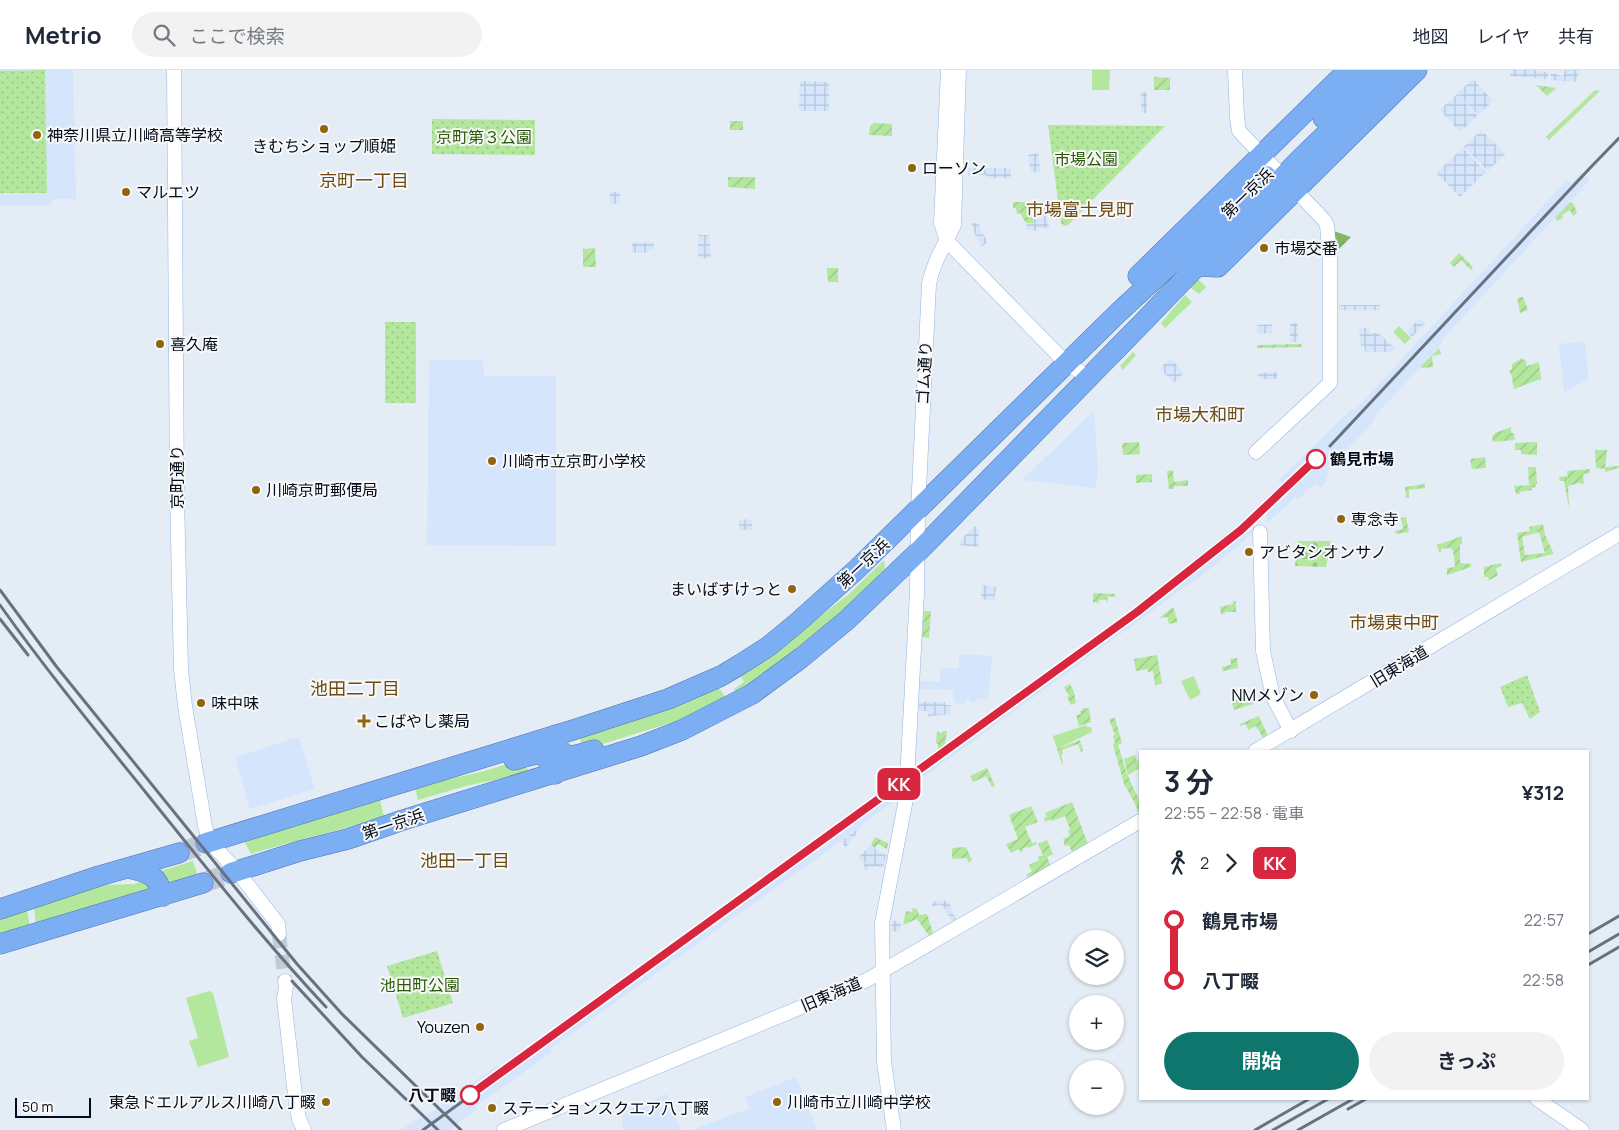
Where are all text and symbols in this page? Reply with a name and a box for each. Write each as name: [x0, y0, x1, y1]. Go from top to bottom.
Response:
search box: [132, 12, 482, 57]
text: Metrio: [25, 18, 102, 51]
icon: search: [150, 21, 178, 49]
text: ここで検索: [190, 23, 285, 49]
text: 地図: [1413, 24, 1449, 48]
text: レイヤ: [1477, 24, 1530, 48]
text: 共有: [1558, 24, 1594, 48]
marker: きむちショップ順姫: [318, 123, 330, 135]
place label: 神奈川県立川崎高等学校: [47, 124, 223, 146]
park label: 京町第３公園: [436, 126, 532, 148]
marker: 神奈川県立川崎高等学校: [31, 129, 43, 141]
place label: きむちショップ順姫: [252, 135, 396, 157]
park label: 市場公園: [1054, 148, 1118, 170]
place label: ローソン: [922, 157, 986, 179]
marker: ローソン: [906, 162, 918, 174]
street label: 第一京浜: [1216, 163, 1278, 223]
district label: 京町一丁目: [319, 168, 409, 192]
place label: マルエツ: [136, 181, 200, 203]
marker: マルエツ: [120, 186, 132, 198]
district label: 市場富士見町: [1026, 197, 1134, 221]
place label: 市場交番: [1274, 237, 1338, 259]
marker: 市場交番: [1258, 242, 1270, 254]
place label: 喜久庵: [170, 333, 218, 355]
marker: 喜久庵: [154, 338, 166, 350]
street label: ゴム通り: [911, 340, 937, 406]
district label: 市場大和町: [1155, 402, 1245, 426]
street label: 京町通り: [166, 445, 188, 509]
place label: 鶴見市場: [1330, 448, 1394, 470]
marker: 鶴見市場: [1306, 449, 1326, 469]
place label: 川崎市立京町小学校: [502, 450, 646, 472]
marker: 川崎市立京町小学校: [486, 455, 498, 467]
place label: 川崎京町郵便局: [266, 479, 378, 501]
marker: 川崎京町郵便局: [250, 484, 262, 496]
place label: 専念寺: [1351, 508, 1399, 530]
marker: 専念寺: [1335, 513, 1347, 525]
street label: 第一京浜: [832, 533, 894, 593]
place label: アビタシオンサノ: [1259, 541, 1387, 563]
marker: アビタシオンサノ: [1243, 546, 1255, 558]
place label: まいばすけっと: [670, 578, 782, 600]
marker: まいばすけっと: [786, 583, 798, 595]
district label: 市場東中町: [1349, 610, 1439, 634]
street label: 旧東海道: [1366, 640, 1432, 692]
district label: 池田二丁目: [310, 676, 400, 700]
place label: NMメゾン: [1232, 684, 1304, 706]
marker: NMメゾン: [1308, 689, 1320, 701]
place label: 味中味: [211, 692, 259, 714]
marker: 味中味: [195, 697, 207, 709]
place label: こばやし薬局: [374, 710, 470, 732]
marker: こばやし薬局: [358, 715, 370, 727]
text: 3 分: [1164, 762, 1214, 800]
line badge: KK: [876, 768, 922, 800]
text: KK: [887, 772, 911, 796]
text: ¥312: [1522, 780, 1564, 806]
text: 22:55 – 22:58 · 電車: [1164, 802, 1304, 824]
street label: 第一京浜: [359, 804, 427, 844]
district label: 池田一丁目: [420, 848, 510, 872]
icon: walk: [1164, 849, 1192, 877]
icon: forward: [1217, 849, 1245, 877]
text: KK: [1263, 851, 1286, 875]
text: 2: [1200, 852, 1209, 874]
text: 鶴見市場: [1202, 908, 1278, 934]
text: 22:57: [1524, 909, 1564, 931]
map controls: [1069, 930, 1124, 1115]
button: layers: [1069, 930, 1124, 985]
text: 八丁畷: [1202, 968, 1259, 994]
text: 22:58: [1522, 969, 1564, 991]
street label: 旧東海道: [797, 971, 865, 1017]
park label: 池田町公園: [380, 974, 460, 996]
button: +: [1069, 995, 1124, 1050]
place label: Youzen: [417, 1016, 470, 1038]
marker: Youzen: [474, 1021, 486, 1033]
button: 開始: [1164, 1032, 1359, 1090]
button: きっぷ: [1369, 1032, 1564, 1090]
button: −: [1069, 1060, 1124, 1115]
place label: 八丁畷: [408, 1084, 456, 1106]
marker: 八丁畷: [460, 1085, 480, 1105]
place label: 東急ドエルアルス川崎八丁畷: [108, 1091, 316, 1113]
place label: 川崎市立川崎中学校: [787, 1091, 931, 1113]
scale bar: [15, 1095, 91, 1118]
marker: 東急ドエルアルス川崎八丁畷: [320, 1096, 332, 1108]
marker: 川崎市立川崎中学校: [771, 1096, 783, 1108]
text: 50 m: [22, 1097, 53, 1116]
place label: ステーションスクエア八丁畷: [502, 1097, 709, 1119]
marker: ステーションスクエア八丁畷: [486, 1102, 498, 1114]

